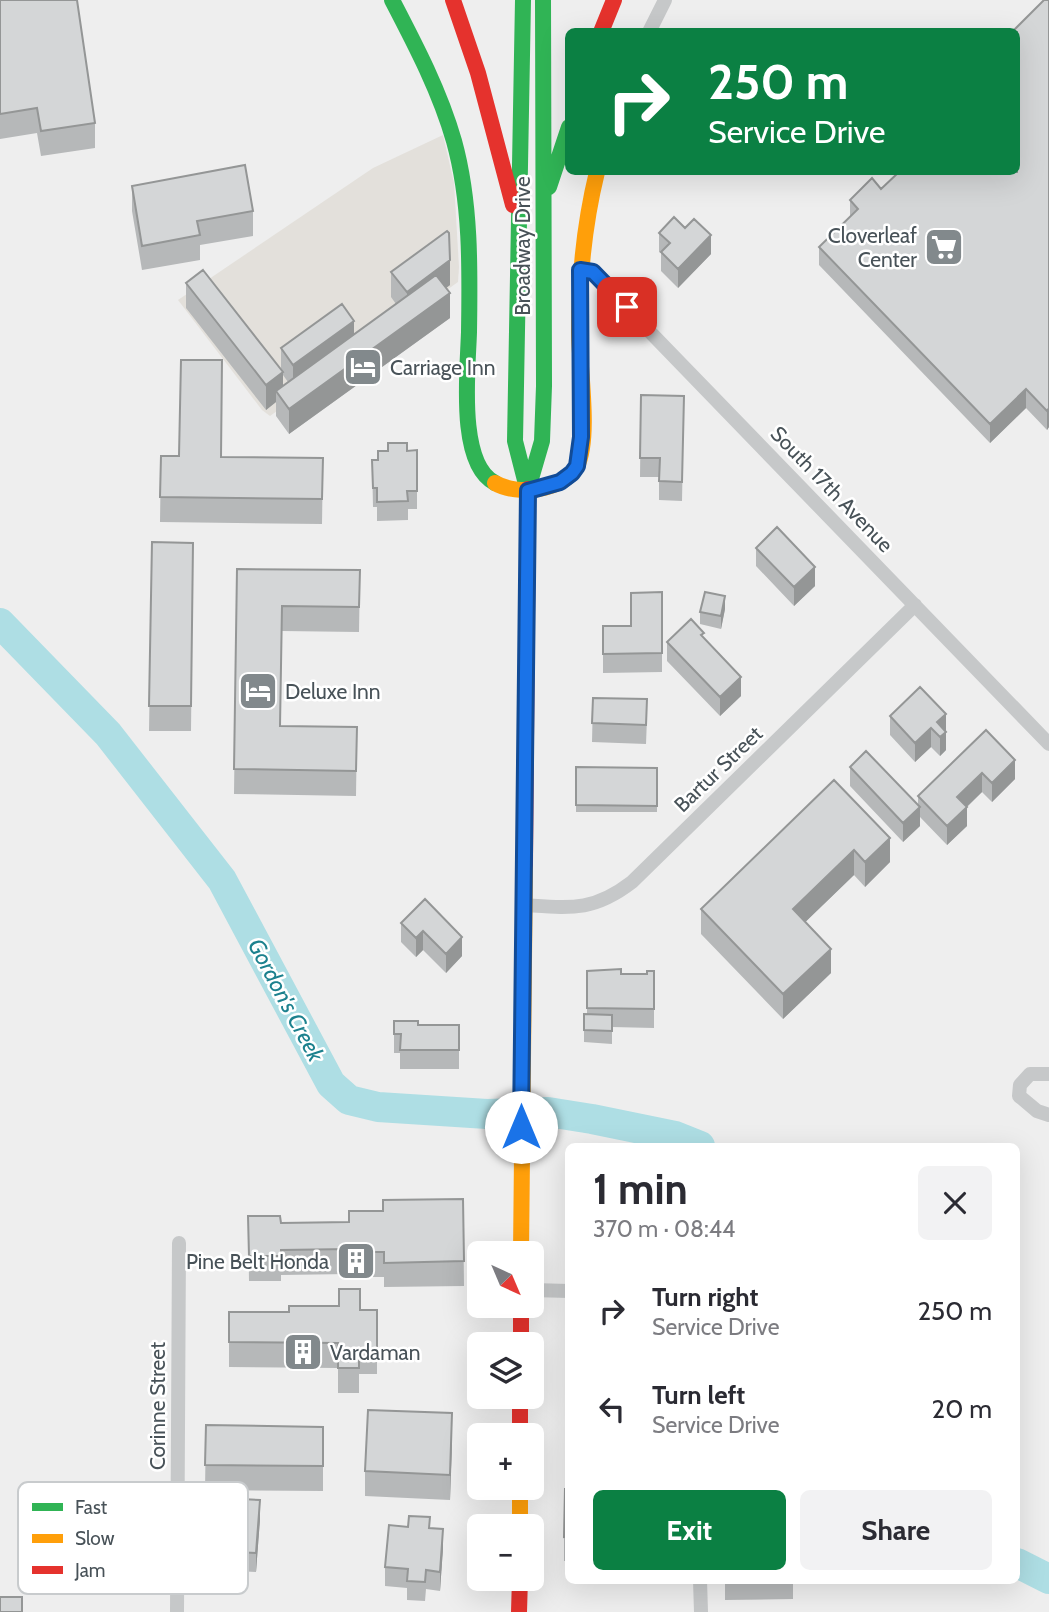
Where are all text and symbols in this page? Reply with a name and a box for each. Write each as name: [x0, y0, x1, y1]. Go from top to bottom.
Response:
text: 250 m: [708, 52, 848, 111]
icon: right: [593, 56, 684, 147]
text: Service Drive: [708, 112, 885, 151]
street label: Broadway Drive: [510, 176, 535, 316]
place label: Cloverleaf Center: [828, 223, 917, 272]
supermarket icon: Cloverleaf Center: [923, 226, 965, 268]
pin: [597, 277, 657, 337]
icon: arrive: [608, 288, 646, 326]
hotel icon: Carriage Inn: [342, 346, 384, 388]
place label: Carriage Inn: [390, 355, 495, 380]
street label: South 17th Avenue: [766, 421, 899, 557]
hotel icon: Deluxe Inn: [237, 670, 279, 712]
place label: Deluxe Inn: [285, 679, 381, 704]
street label: Bartur Street: [669, 721, 767, 817]
water label: Gordon's Creek: [242, 934, 331, 1067]
position arrow: [484, 1090, 558, 1164]
text: 1 min: [593, 1163, 688, 1215]
button: close: [918, 1166, 992, 1240]
text: 370 m · 08:44: [593, 1215, 735, 1243]
building icon: Pine Belt Honda: [335, 1240, 377, 1282]
north arrow: [467, 1241, 544, 1318]
map controls: [467, 1241, 544, 1591]
place label: Pine Belt Honda: [186, 1249, 329, 1274]
text: Turn right: [652, 1281, 758, 1313]
icon: right: [593, 1292, 631, 1330]
text: 250 m: [918, 1295, 992, 1327]
text: Service Drive: [652, 1313, 780, 1341]
building icon: Vardaman: [282, 1331, 324, 1373]
button: layers: [467, 1332, 544, 1409]
place label: Vardaman: [330, 1340, 420, 1365]
street label: Corinne Street: [145, 1342, 170, 1470]
text: Turn left: [652, 1379, 745, 1411]
icon: left: [593, 1390, 631, 1428]
text: 20 m: [932, 1393, 992, 1425]
text: Service Drive: [652, 1411, 780, 1439]
button: +: [467, 1423, 544, 1500]
legend: [18, 1482, 248, 1594]
button: Exit: [593, 1490, 786, 1570]
button: Share: [800, 1490, 992, 1570]
text: Fast: [75, 1496, 108, 1519]
button: −: [467, 1514, 544, 1591]
text: Slow: [75, 1527, 115, 1550]
text: Jam: [74, 1559, 105, 1582]

